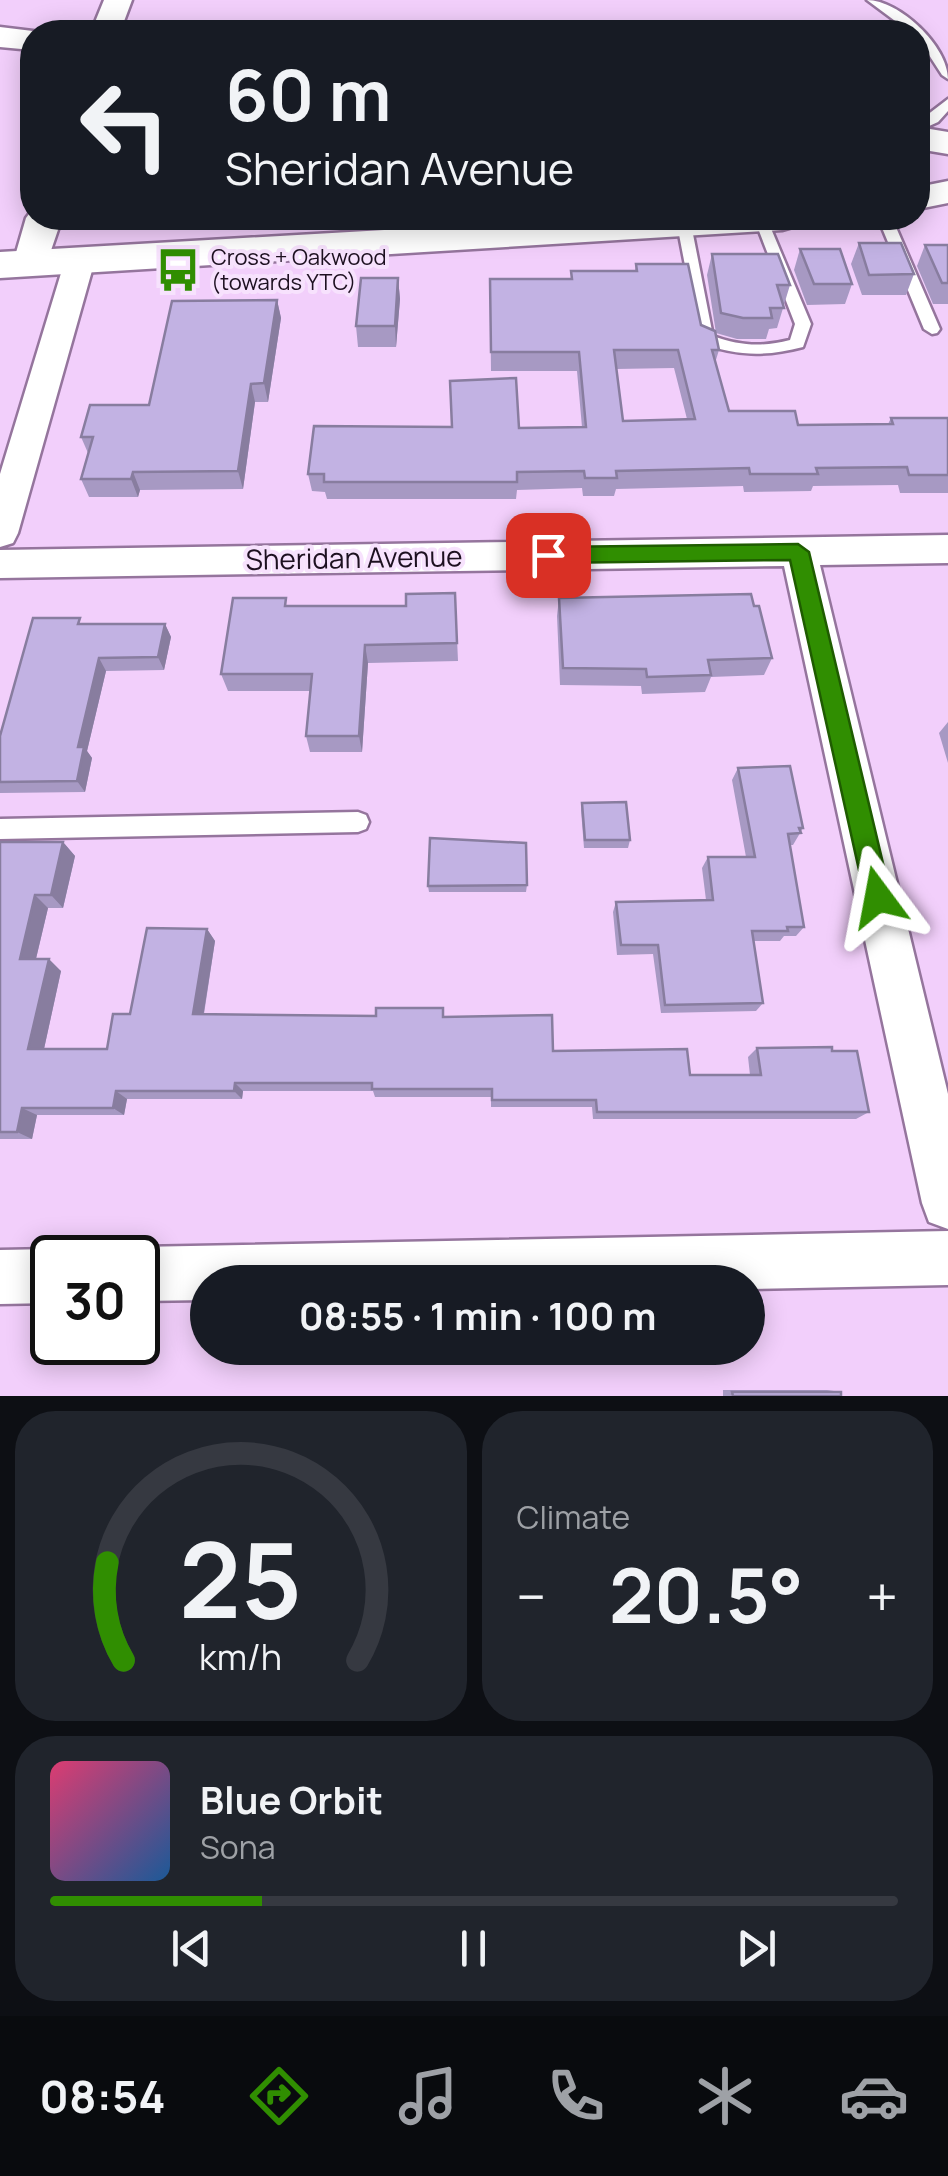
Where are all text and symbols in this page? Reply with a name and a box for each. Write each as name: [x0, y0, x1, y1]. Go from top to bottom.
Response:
text: 60 m: [225, 46, 392, 142]
icon: left: [60, 60, 190, 190]
text: Sheridan Avenue: [225, 137, 574, 199]
place label: Cross + Oakwood (towards YTC): [211, 242, 387, 297]
bus stop icon: Cross + Oakwood (towards YTC): [154, 246, 202, 294]
pin: [506, 513, 591, 598]
icon: arrive: [521, 528, 576, 583]
street label: Sheridan Avenue: [245, 536, 463, 578]
position arrow: [826, 845, 930, 949]
speed limit sign: 30: [30, 1235, 160, 1365]
text: 08:55 · 1 min · 100 m: [299, 1289, 656, 1341]
text: Climate: [517, 1495, 630, 1539]
text: 25: [179, 1507, 302, 1649]
text: 20.5°: [609, 1543, 803, 1646]
text: −: [517, 1558, 546, 1634]
text: +: [866, 1558, 898, 1634]
text: km/h: [199, 1632, 282, 1681]
text: Blue Orbit: [200, 1773, 383, 1825]
text: Sona: [200, 1825, 275, 1869]
icon: previous: [164, 1921, 219, 1976]
icon: pause: [446, 1921, 501, 1976]
icon: next: [729, 1921, 784, 1976]
icon: directions: [244, 2061, 314, 2131]
icon: music: [393, 2061, 463, 2131]
icon: phone: [541, 2061, 611, 2131]
icon: climate: [690, 2061, 760, 2131]
icon: car: [839, 2061, 909, 2131]
text: 08:54: [39, 2065, 166, 2127]

